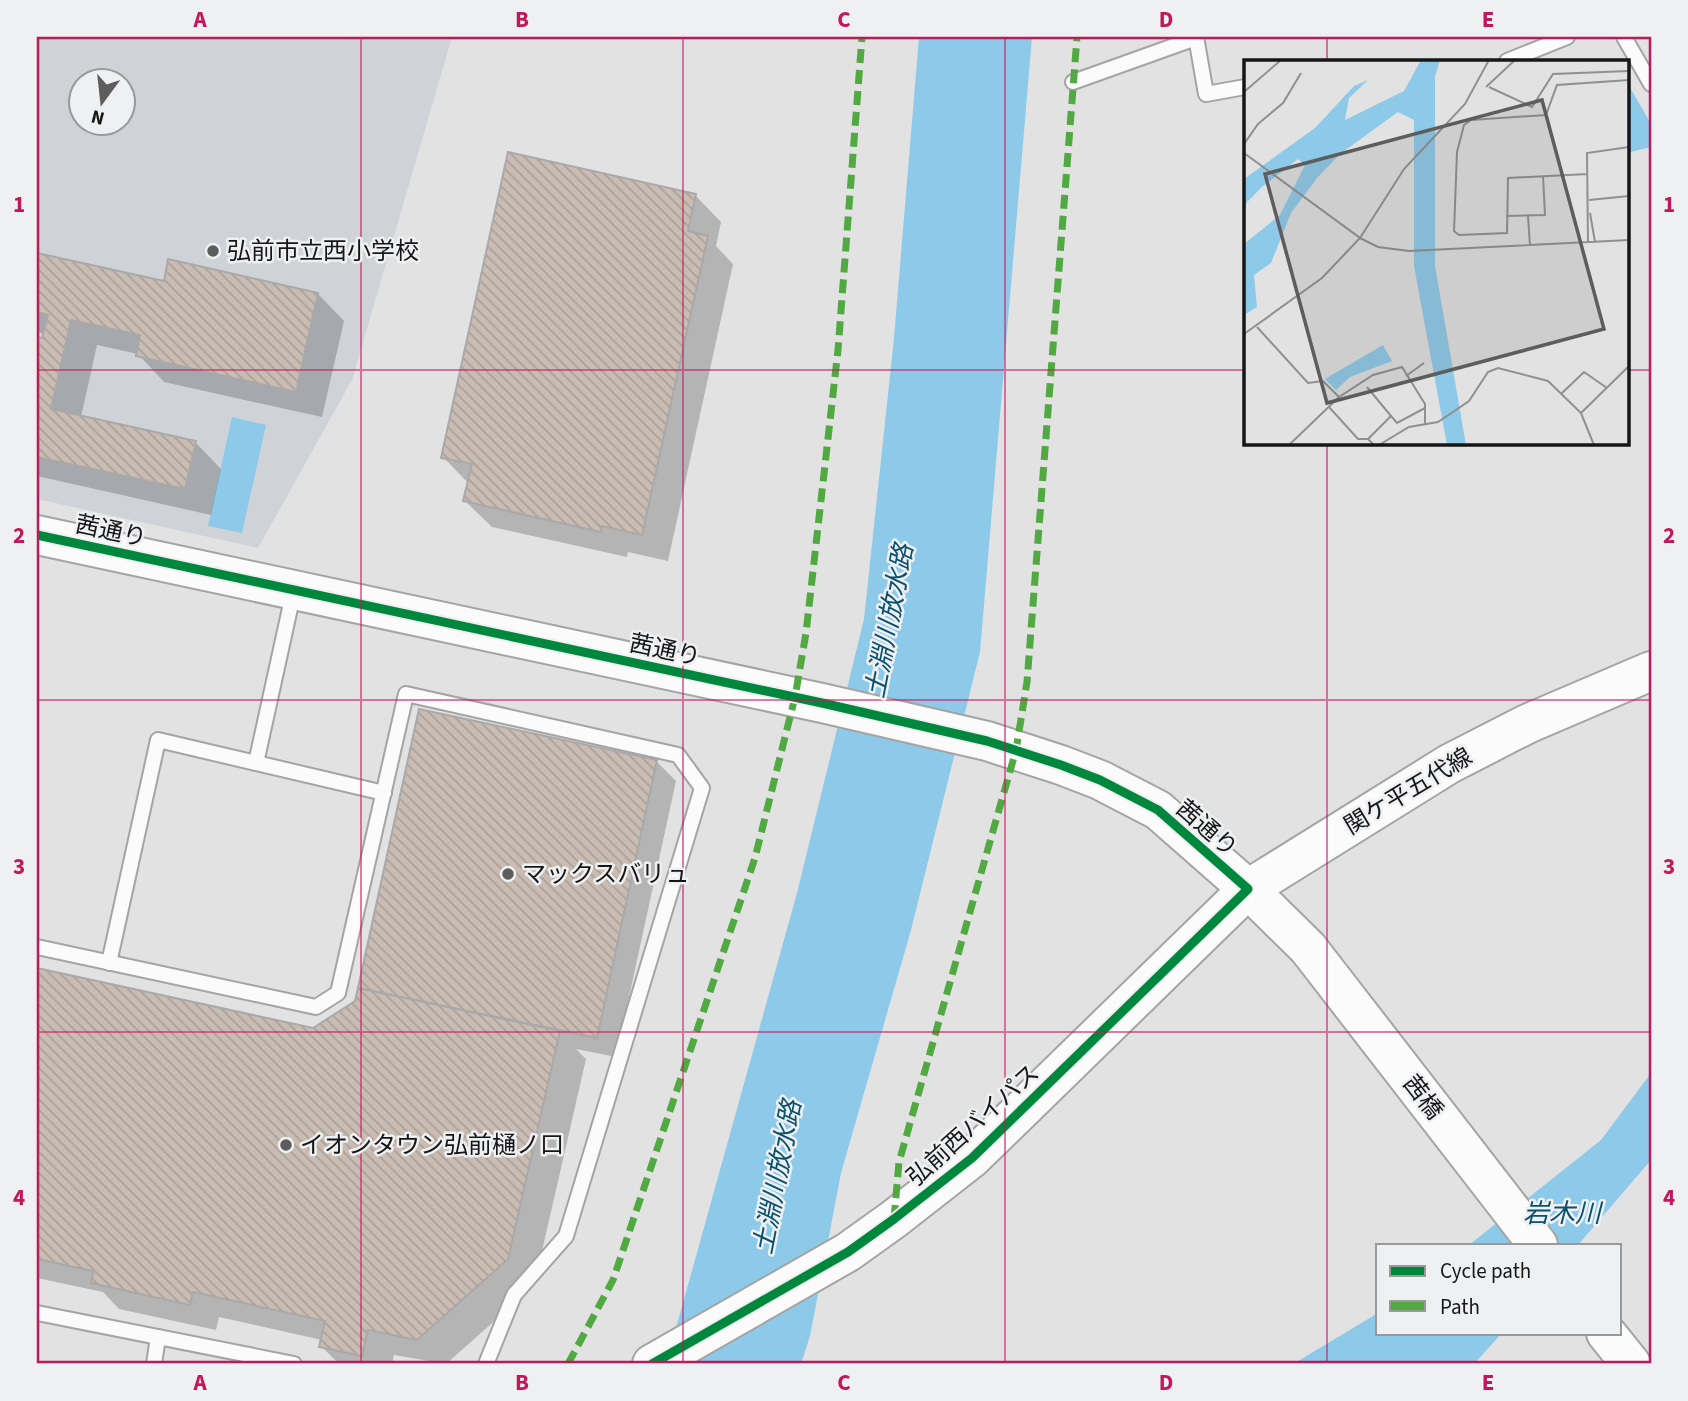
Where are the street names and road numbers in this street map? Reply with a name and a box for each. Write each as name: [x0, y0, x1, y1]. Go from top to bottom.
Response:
street label: 茜通り: [72, 507, 150, 556]
street label: 茜通り: [626, 626, 704, 675]
street label: 関ケ平五代線: [1338, 739, 1479, 844]
street label: 茜通り: [1168, 792, 1245, 865]
street label: 弘前西バイパス: [899, 1056, 1047, 1194]
street label: 茜橋: [1394, 1068, 1451, 1127]

